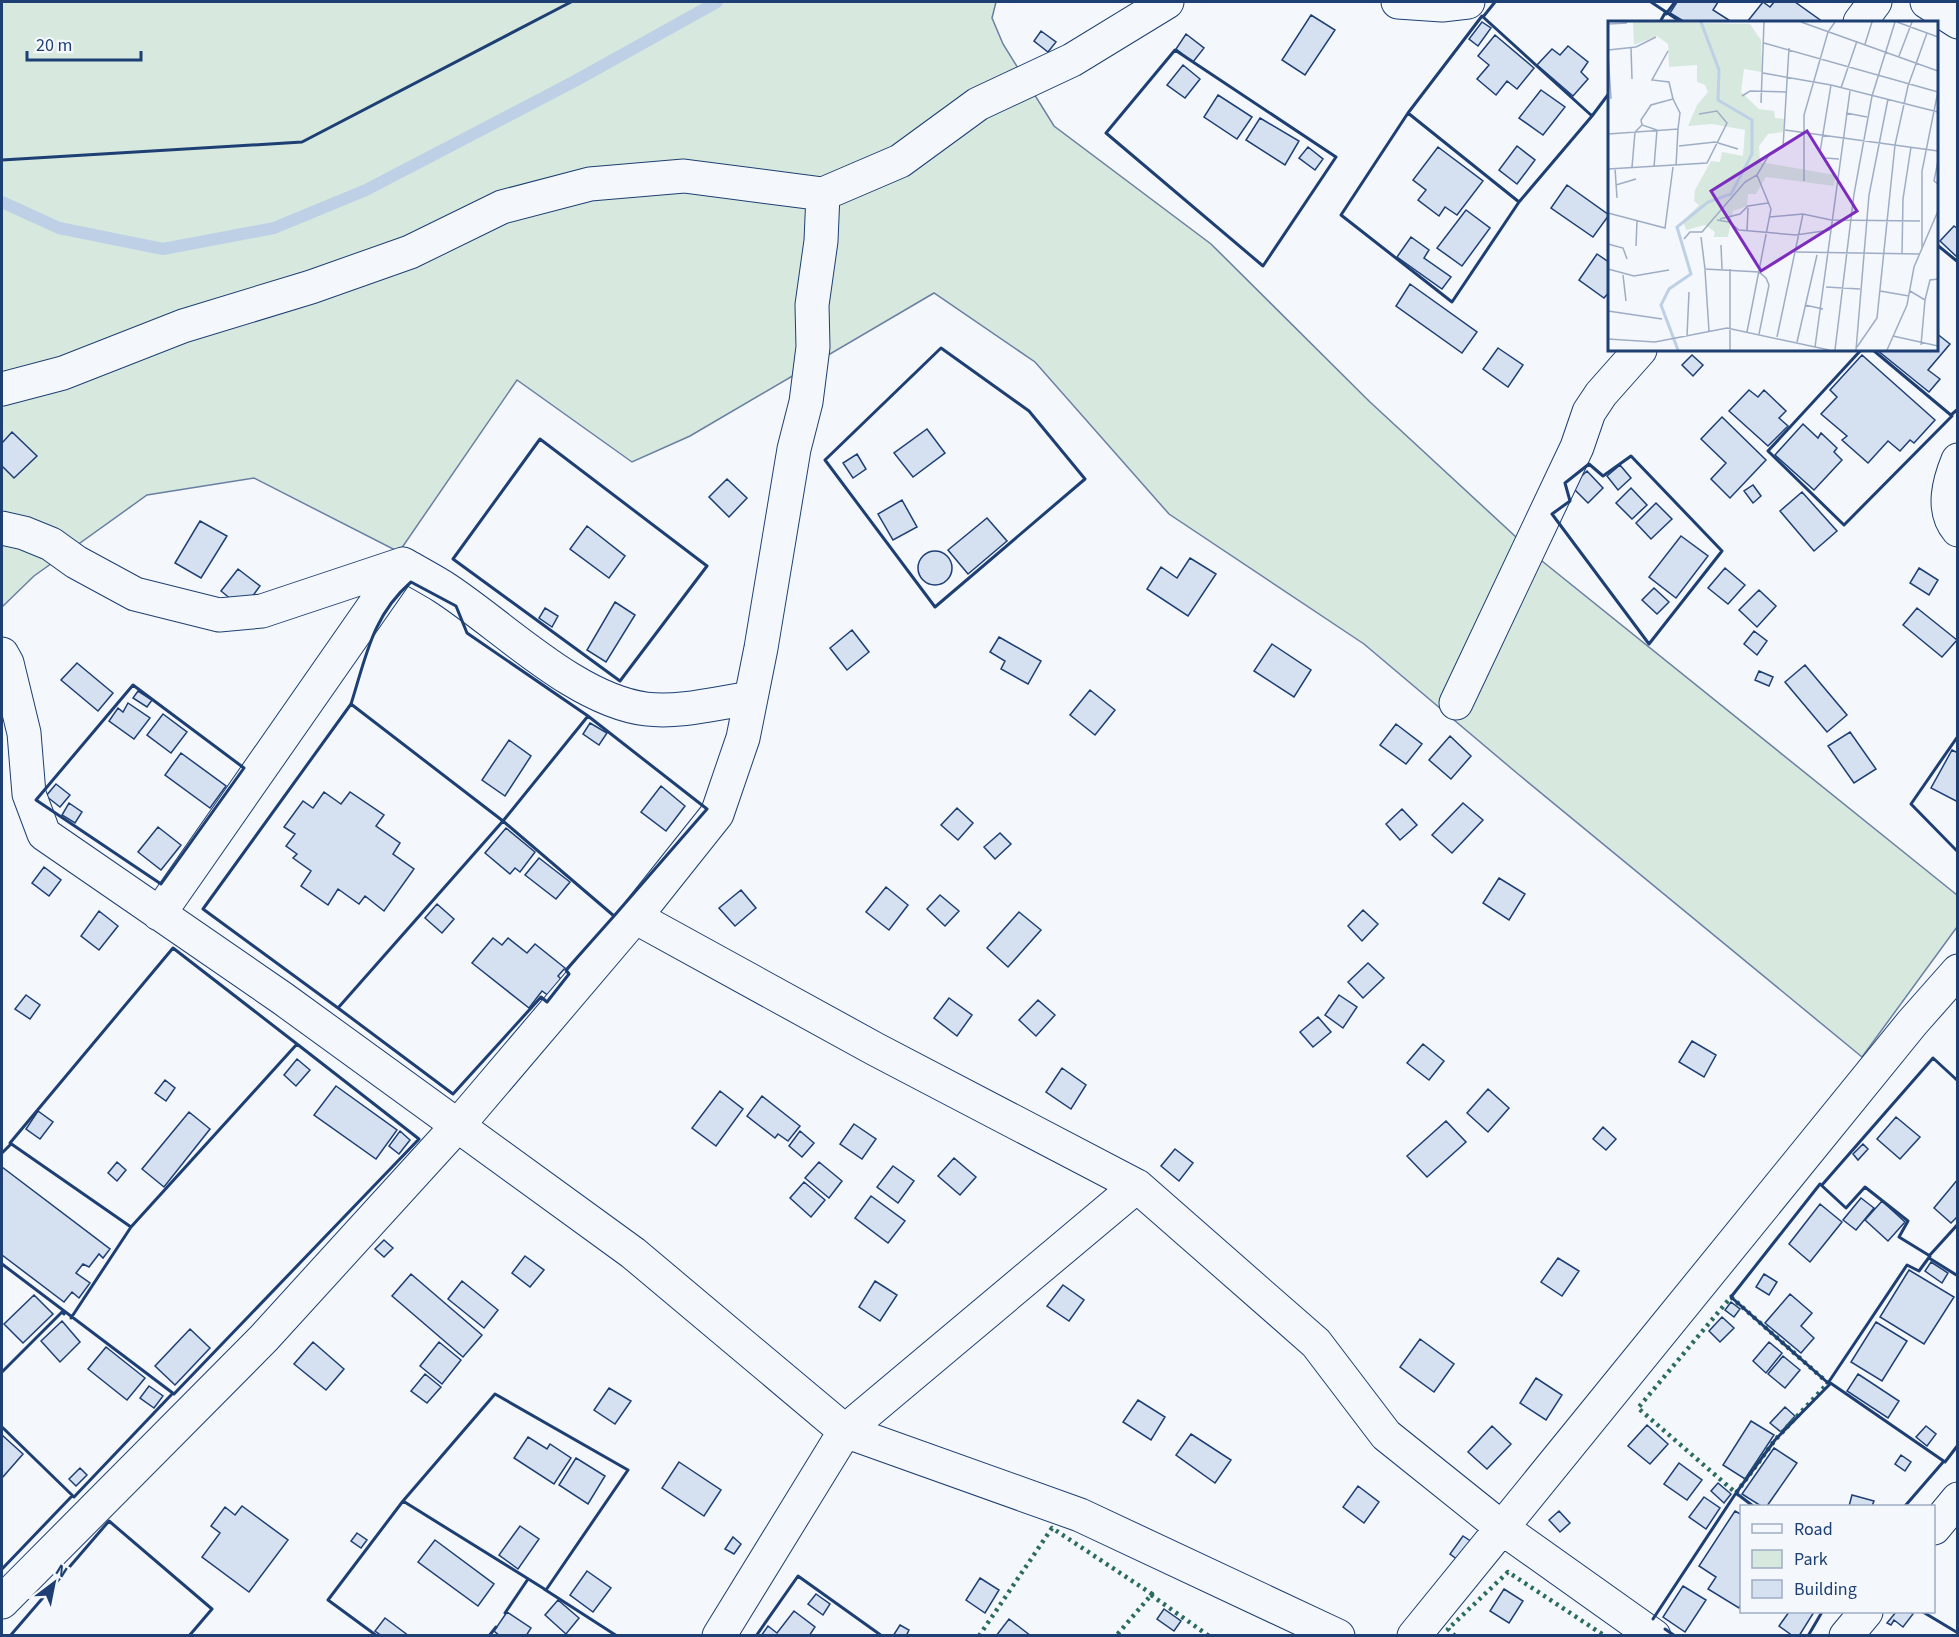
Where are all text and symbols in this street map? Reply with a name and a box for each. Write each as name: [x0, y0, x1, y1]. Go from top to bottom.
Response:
inset map: [1608, 21, 1938, 351]
scale bar: [27, 24, 141, 62]
text: 20 m: [36, 33, 72, 58]
legend: [1740, 1505, 1935, 1613]
text: Road: [1794, 1517, 1833, 1542]
text: Park: [1794, 1547, 1828, 1572]
north arrow: [24, 1553, 84, 1613]
text: N: [51, 1559, 72, 1583]
text: Building: [1794, 1577, 1857, 1602]

